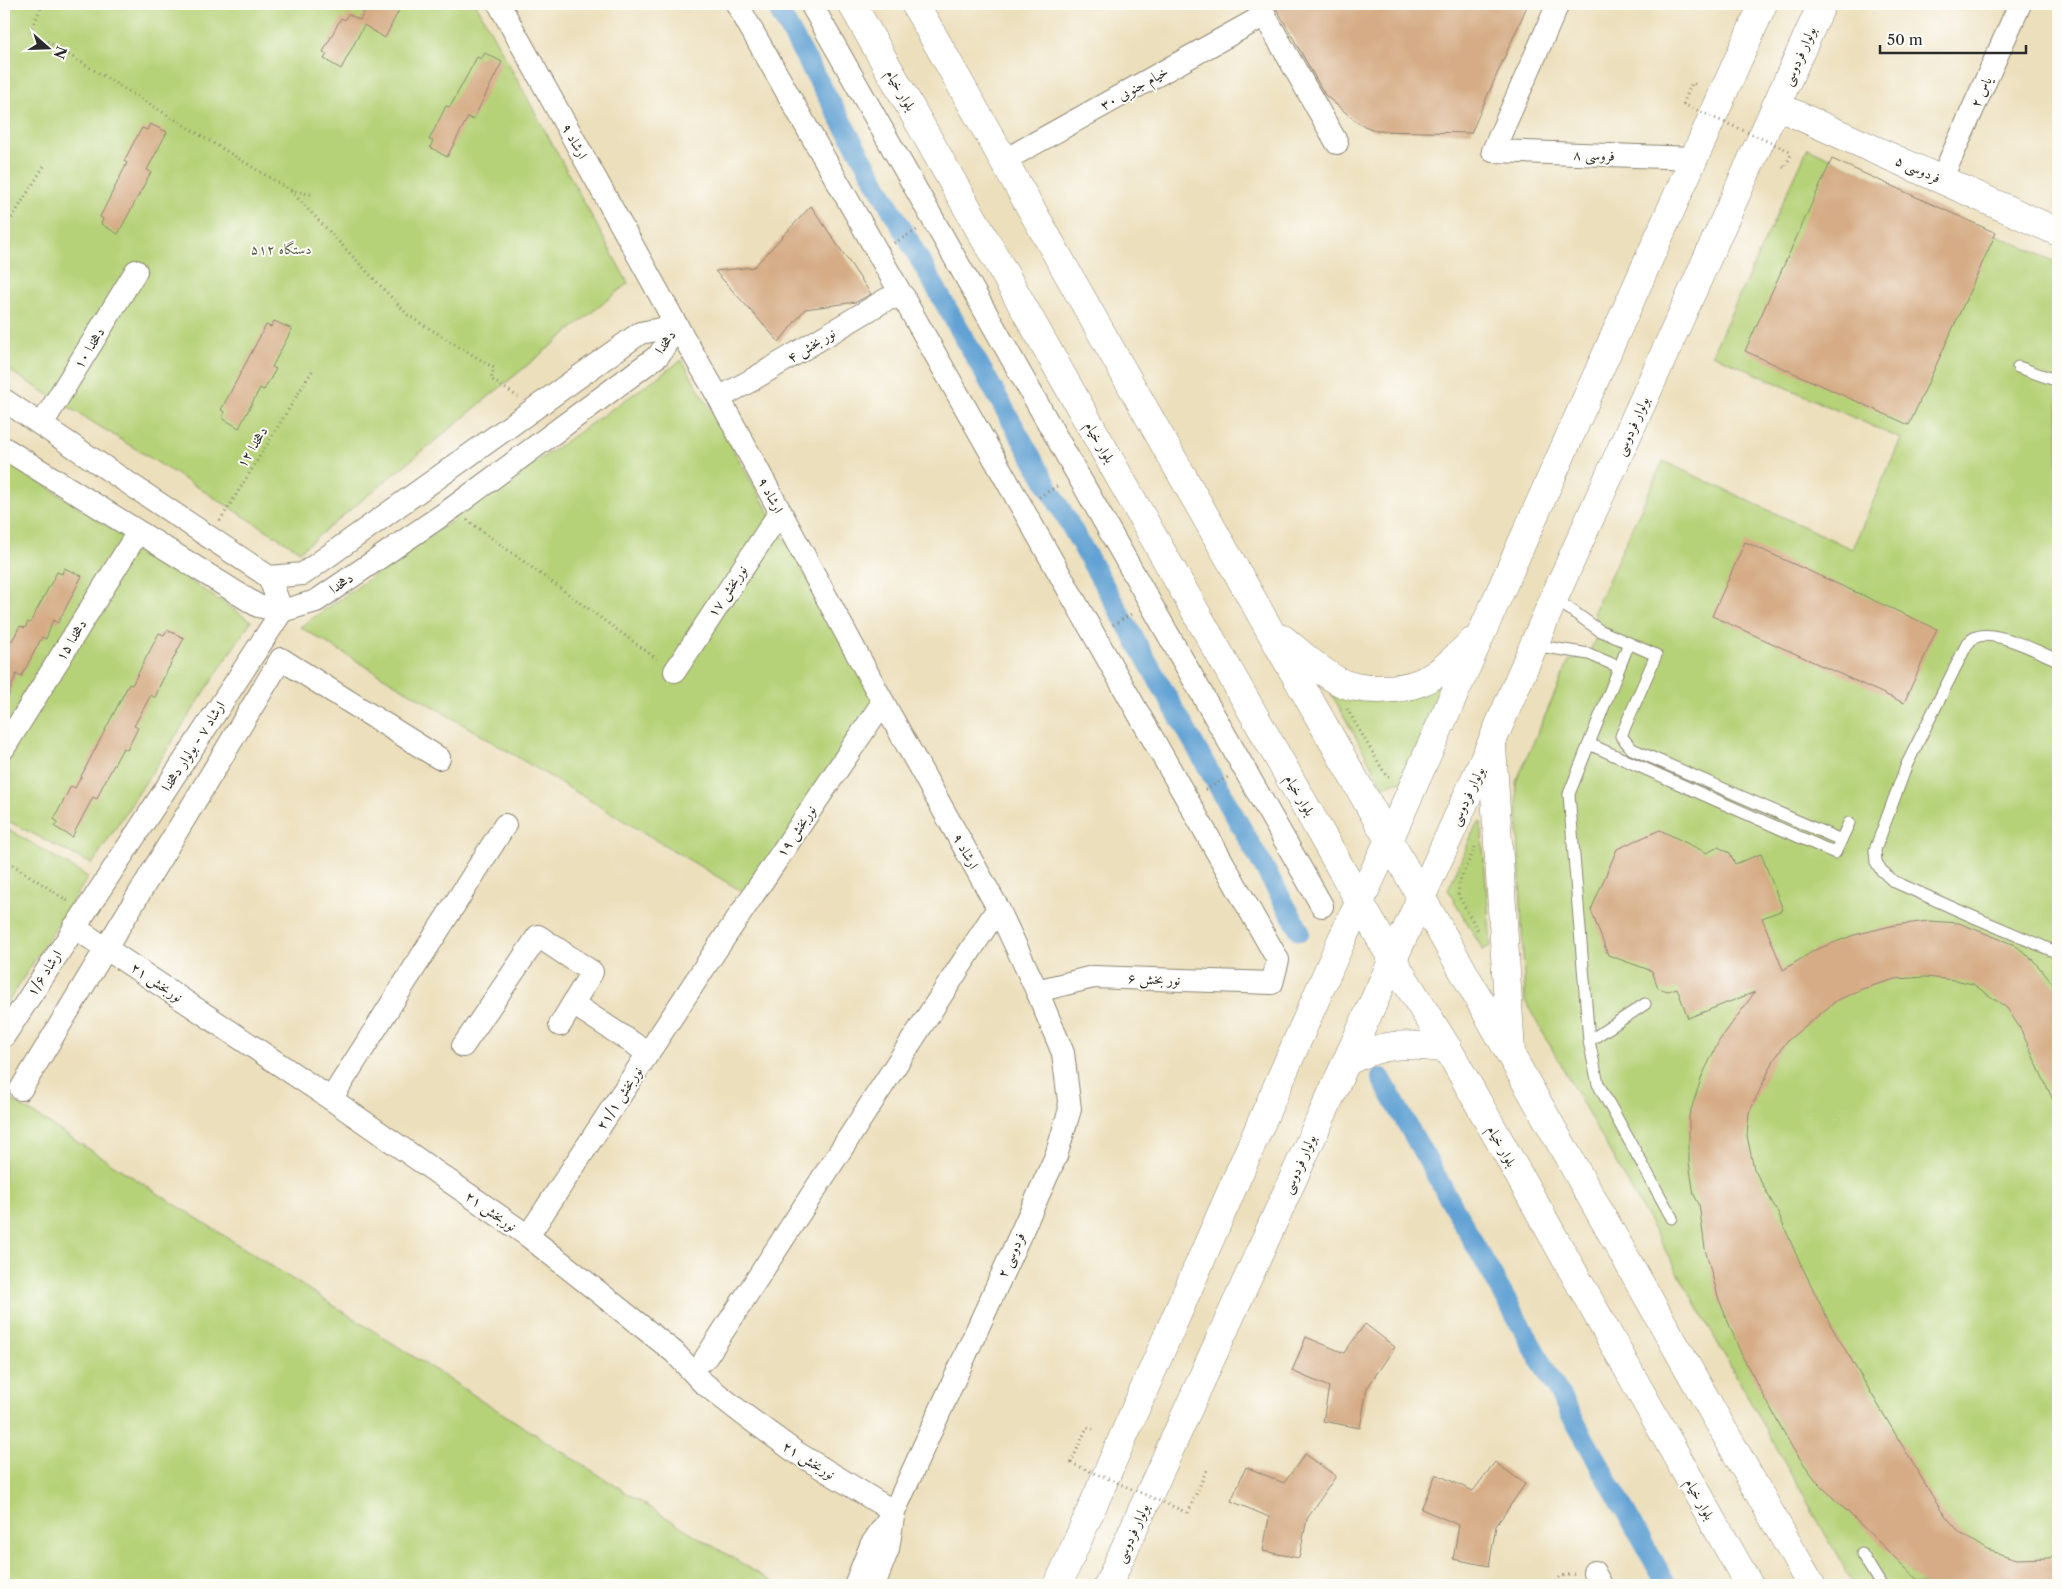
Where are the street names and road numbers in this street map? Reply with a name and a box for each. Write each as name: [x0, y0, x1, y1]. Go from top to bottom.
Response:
street label: بولوار فردوسی: [1778, 23, 1821, 89]
street label: خیام جنوبی ۳۰: [1097, 62, 1173, 118]
street label: بلوار خیام: [878, 66, 920, 116]
street label: یاس ۲: [1966, 73, 1996, 110]
street label: ارشاد ۹: [558, 120, 592, 162]
street label: فروسی ۸: [1573, 145, 1615, 166]
street label: فردوسی ۵: [1892, 151, 1944, 188]
street label: دهخدا ۱۰: [69, 324, 109, 372]
street label: نور بخش ۴: [784, 324, 839, 367]
street label: دهخدا: [650, 327, 680, 357]
street label: بولوار فردوسی: [1611, 393, 1654, 459]
street label: بلوار خیام: [1077, 418, 1119, 468]
street label: دهخدا ۱۲: [232, 423, 272, 471]
street label: ارشاد ۹: [754, 474, 788, 516]
street label: نوربخش ۱۷: [703, 561, 752, 621]
street label: دهخدا: [326, 569, 356, 597]
street label: دهخدا ۱۵: [51, 616, 91, 664]
street label: ارشاد ۷ - بولوار دهخدا: [157, 697, 229, 795]
street label: بولوار فردوسی: [1446, 763, 1490, 829]
street label: بلوار خیام: [1277, 771, 1319, 821]
street label: نوربخش ۱۹: [772, 801, 821, 861]
street label: ارشاد ۹: [949, 830, 983, 872]
street label: ارشاد ۱/۶: [22, 947, 66, 999]
street label: نوربخش ۲۱: [127, 958, 187, 1007]
street label: نور بخش ۶: [1127, 969, 1181, 990]
street label: نوربخش ۲۱/۱: [592, 1063, 647, 1134]
street label: بلوار خیام: [1480, 1122, 1521, 1172]
street label: بولوار فردوسی: [1278, 1131, 1321, 1197]
street label: نوربخش ۲۱: [461, 1187, 520, 1236]
street label: فردوسی ۲: [993, 1229, 1030, 1281]
street label: نوربخش ۲۱: [779, 1437, 839, 1484]
street label: بلوار خیام: [1678, 1475, 1719, 1525]
street label: بولوار فردوسی: [1111, 1500, 1154, 1566]

